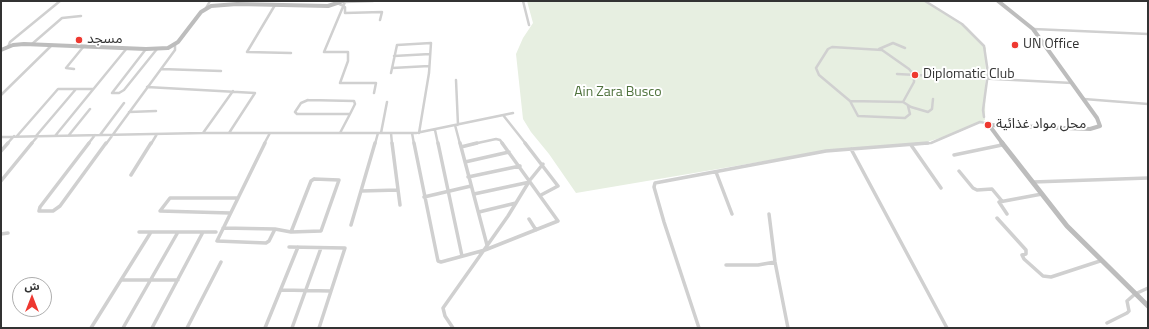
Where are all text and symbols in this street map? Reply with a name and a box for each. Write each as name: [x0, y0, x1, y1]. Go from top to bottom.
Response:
place label: مسجد: [87, 32, 123, 48]
marker: مسجد: [74, 35, 84, 45]
place label: UN Office: [1023, 37, 1079, 53]
marker: UN Office: [1010, 40, 1020, 50]
place label: Diplomatic Club: [923, 67, 1015, 83]
marker: Diplomatic Club: [910, 70, 920, 80]
park label: Ain Zara Busco: [574, 85, 662, 101]
place label: محل مواد غذائية: [996, 117, 1086, 133]
marker: محل مواد غذائية: [983, 120, 993, 130]
north arrow: [12, 277, 52, 317]
text: ش: [24, 278, 40, 294]

